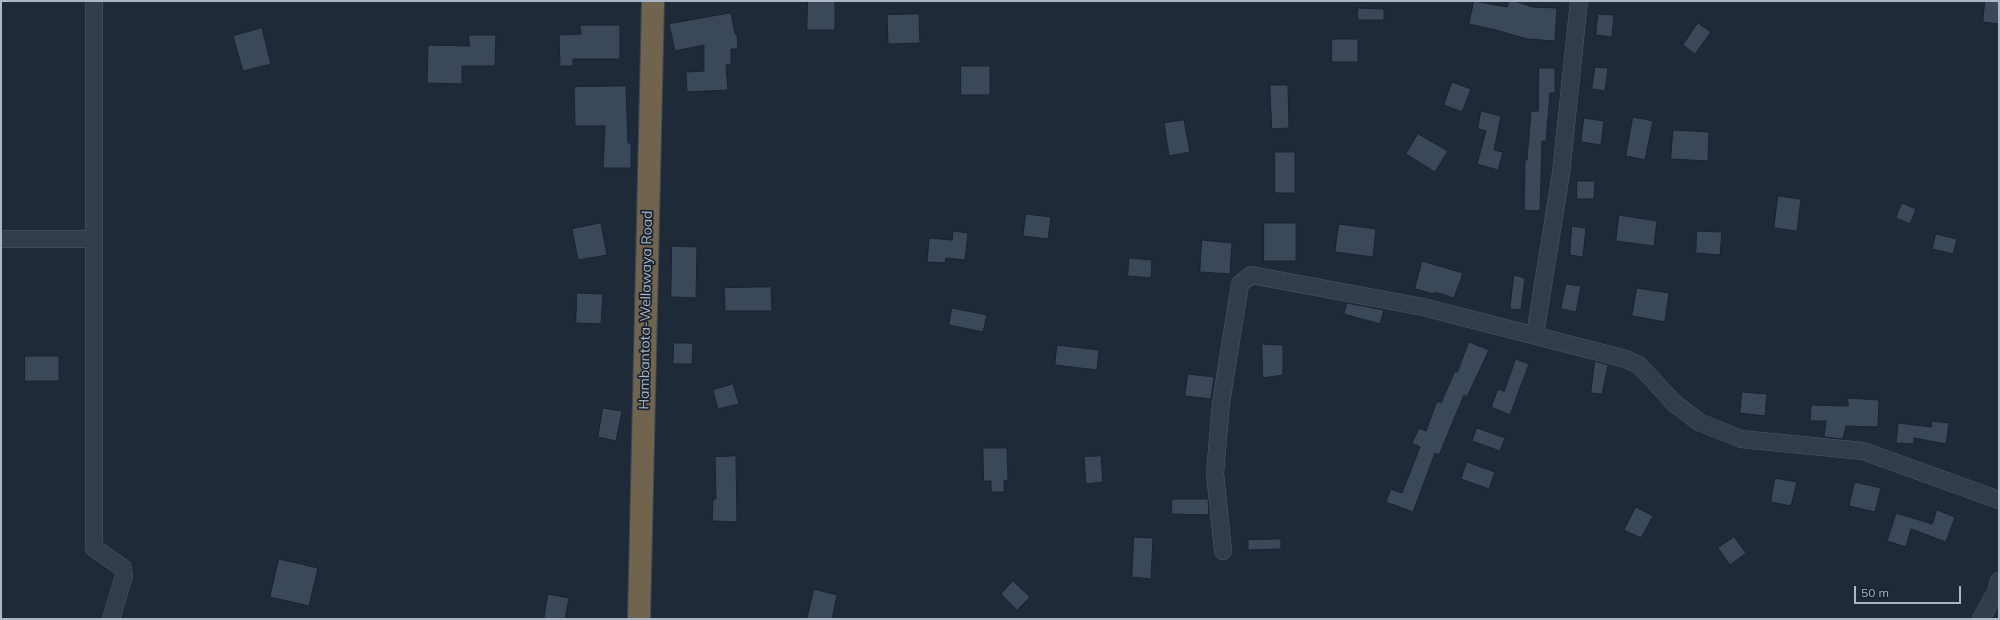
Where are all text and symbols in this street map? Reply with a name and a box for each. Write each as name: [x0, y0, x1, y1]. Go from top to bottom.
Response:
street label: Hambantota-Wellawaya Road: [636, 210, 656, 410]
scale bar: [1856, 578, 1963, 604]
text: 50 m: [1861, 585, 1889, 600]

